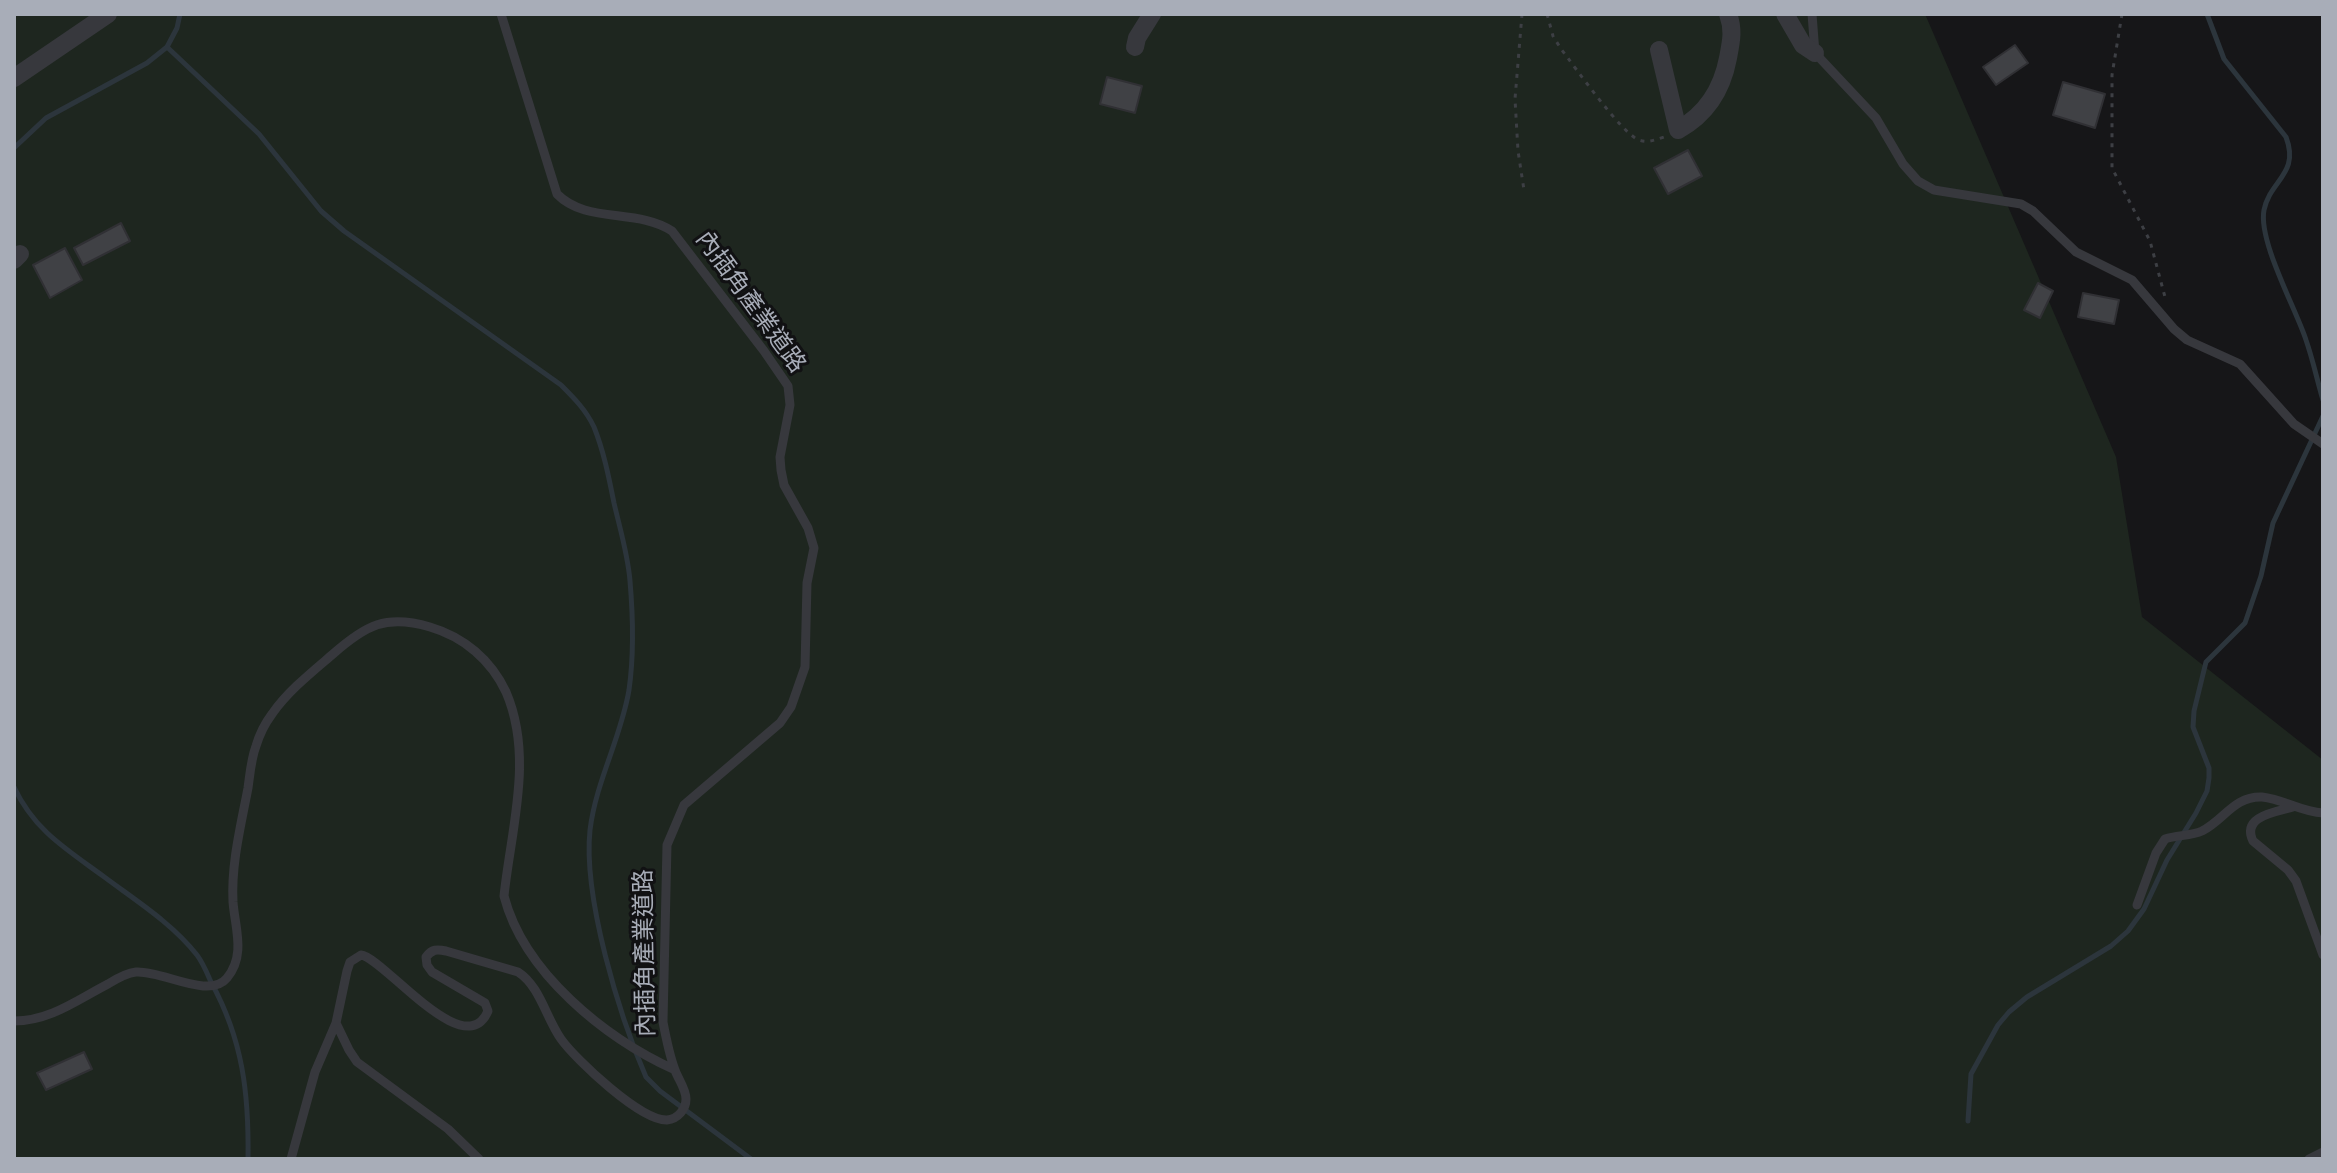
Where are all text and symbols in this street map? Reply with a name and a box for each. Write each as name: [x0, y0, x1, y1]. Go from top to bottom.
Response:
street label: 內插角產業道路: [688, 227, 810, 379]
street label: 內插角產業道路: [631, 869, 663, 1037]

